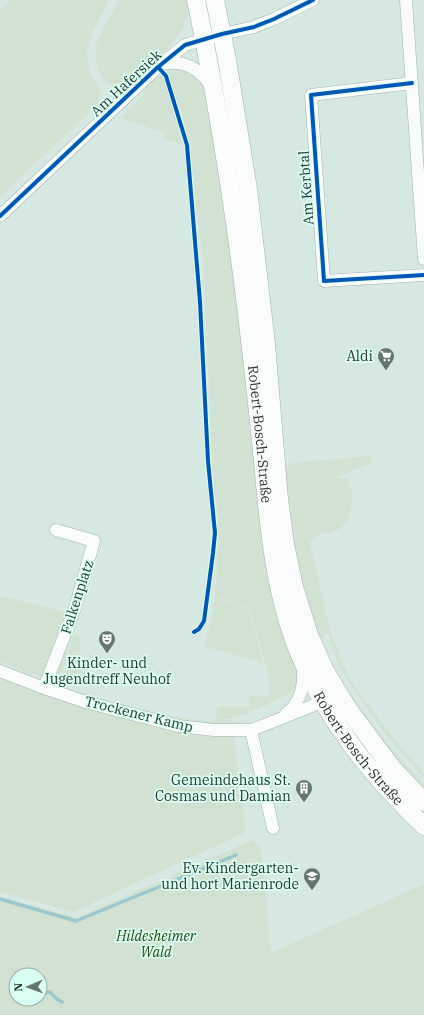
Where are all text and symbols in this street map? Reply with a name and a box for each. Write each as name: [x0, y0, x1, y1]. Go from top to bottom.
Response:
street label: Am Hafersiek: [87, 45, 166, 120]
street label: Am Kerbtal: [294, 150, 318, 226]
supermarket icon: Aldi: [376, 346, 396, 371]
place label: Aldi: [346, 347, 373, 365]
street label: Robert-Bosch-Straße: [244, 364, 276, 504]
street label: Falkenplatz: [57, 558, 97, 636]
theatre icon: Kinder- und Jugendtreff Neuhof: [97, 629, 117, 654]
place label: Kinder- und Jugendtreff Neuhof: [43, 654, 172, 688]
street label: Robert-Bosch-Straße: [310, 688, 407, 809]
street label: Trockener Kamp: [83, 692, 195, 736]
place label: Gemeindehaus St. Cosmas und Damian: [155, 771, 291, 805]
building icon: Gemeindehaus St. Cosmas und Damian: [294, 778, 314, 803]
place label: Ev. Kindergarten- und hort Marienrode: [161, 859, 299, 893]
school or university icon: Ev. Kindergarten- und hort Marienrode: [302, 866, 322, 891]
park label: Hildesheimer Wald: [115, 927, 197, 961]
north arrow: [8, 967, 48, 1007]
text: N: [11, 982, 25, 992]

